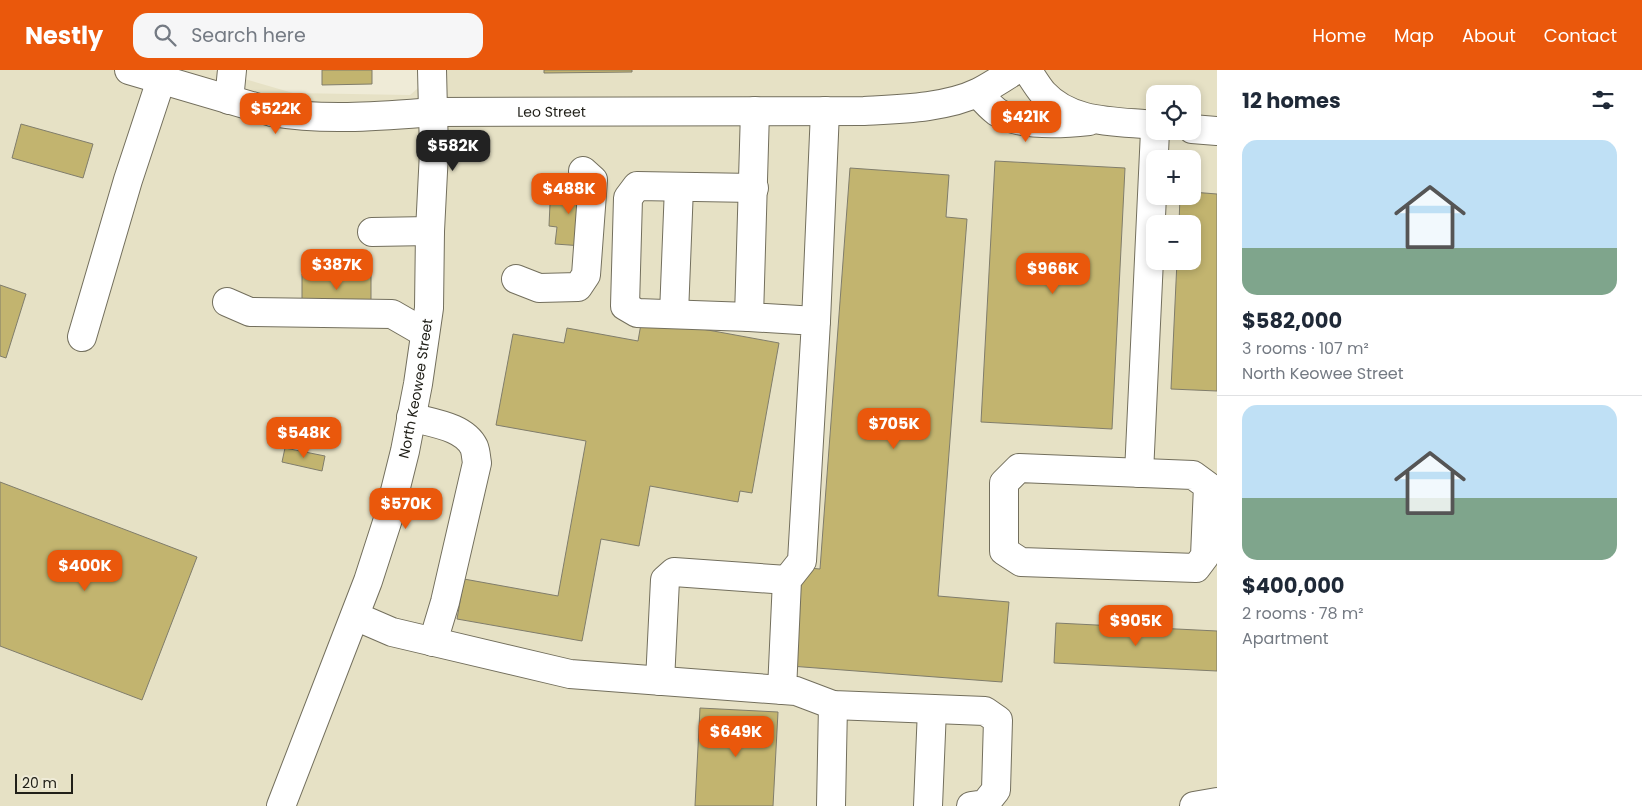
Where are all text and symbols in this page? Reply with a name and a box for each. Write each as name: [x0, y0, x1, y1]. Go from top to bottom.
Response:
search box: [133, 13, 483, 58]
text: Nestly: [25, 19, 103, 52]
icon: search: [151, 21, 179, 49]
text: Search here: [191, 22, 306, 49]
text: Home: [1312, 23, 1366, 48]
text: Map: [1394, 23, 1434, 48]
text: About: [1462, 23, 1516, 48]
text: Contact: [1544, 23, 1617, 48]
map controls: [1146, 85, 1201, 270]
button: locate: [1146, 85, 1201, 140]
text: 12 homes: [1242, 86, 1341, 115]
icon: filters: [1589, 86, 1617, 114]
pin: $522K: [241, 92, 311, 135]
text: $522K: [251, 97, 301, 120]
pin: $421K: [991, 100, 1061, 143]
street label: Leo Street: [517, 102, 586, 122]
text: $421K: [1002, 105, 1050, 128]
pin: $582K: [418, 129, 488, 172]
text: $582K: [427, 134, 479, 157]
button: +: [1146, 150, 1201, 205]
pin: $488K: [534, 172, 604, 215]
icon: home: [1385, 172, 1475, 262]
text: $488K: [542, 177, 596, 200]
button: −: [1146, 215, 1201, 270]
pin: $387K: [302, 248, 372, 291]
pin: $966K: [1018, 252, 1088, 295]
text: $387K: [312, 253, 362, 276]
text: $966K: [1027, 257, 1079, 280]
text: $582,000: [1242, 306, 1342, 335]
street label: North Keowee Street: [394, 317, 437, 460]
text: 3 rooms · 107 m²: [1242, 337, 1369, 360]
text: North Keowee Street: [1242, 362, 1404, 385]
pin: $705K: [859, 408, 929, 450]
text: $705K: [868, 412, 920, 435]
pin: $548K: [269, 416, 339, 459]
text: $548K: [277, 421, 331, 444]
icon: home: [1385, 438, 1475, 528]
pin: $570K: [371, 488, 441, 530]
text: $570K: [380, 492, 432, 515]
pin: $400K: [50, 550, 120, 592]
text: $400K: [58, 554, 112, 577]
text: $400,000: [1242, 571, 1345, 600]
text: 2 rooms · 78 m²: [1242, 602, 1364, 625]
pin: $905K: [1101, 604, 1171, 647]
text: $905K: [1110, 609, 1162, 632]
text: Apartment: [1242, 627, 1329, 650]
pin: $649K: [701, 716, 771, 758]
text: $649K: [710, 720, 762, 743]
scale bar: [15, 771, 72, 794]
text: 20 m: [22, 773, 57, 793]

